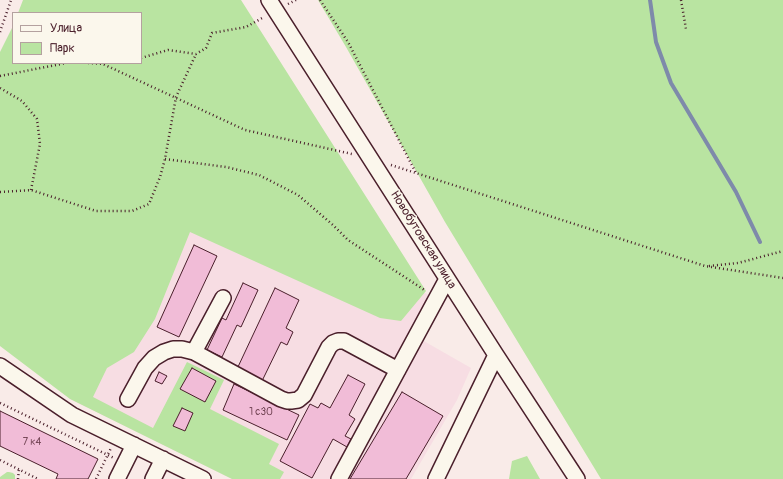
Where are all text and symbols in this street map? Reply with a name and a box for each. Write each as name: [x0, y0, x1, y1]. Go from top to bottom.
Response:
legend: [12, 12, 142, 64]
text: Улица: [50, 21, 82, 36]
text: Парк: [50, 41, 75, 56]
street label: Новобутовская улица: [387, 188, 459, 292]
house number: 1 с30: [249, 406, 273, 418]
house number: 7 к4: [23, 436, 41, 448]

